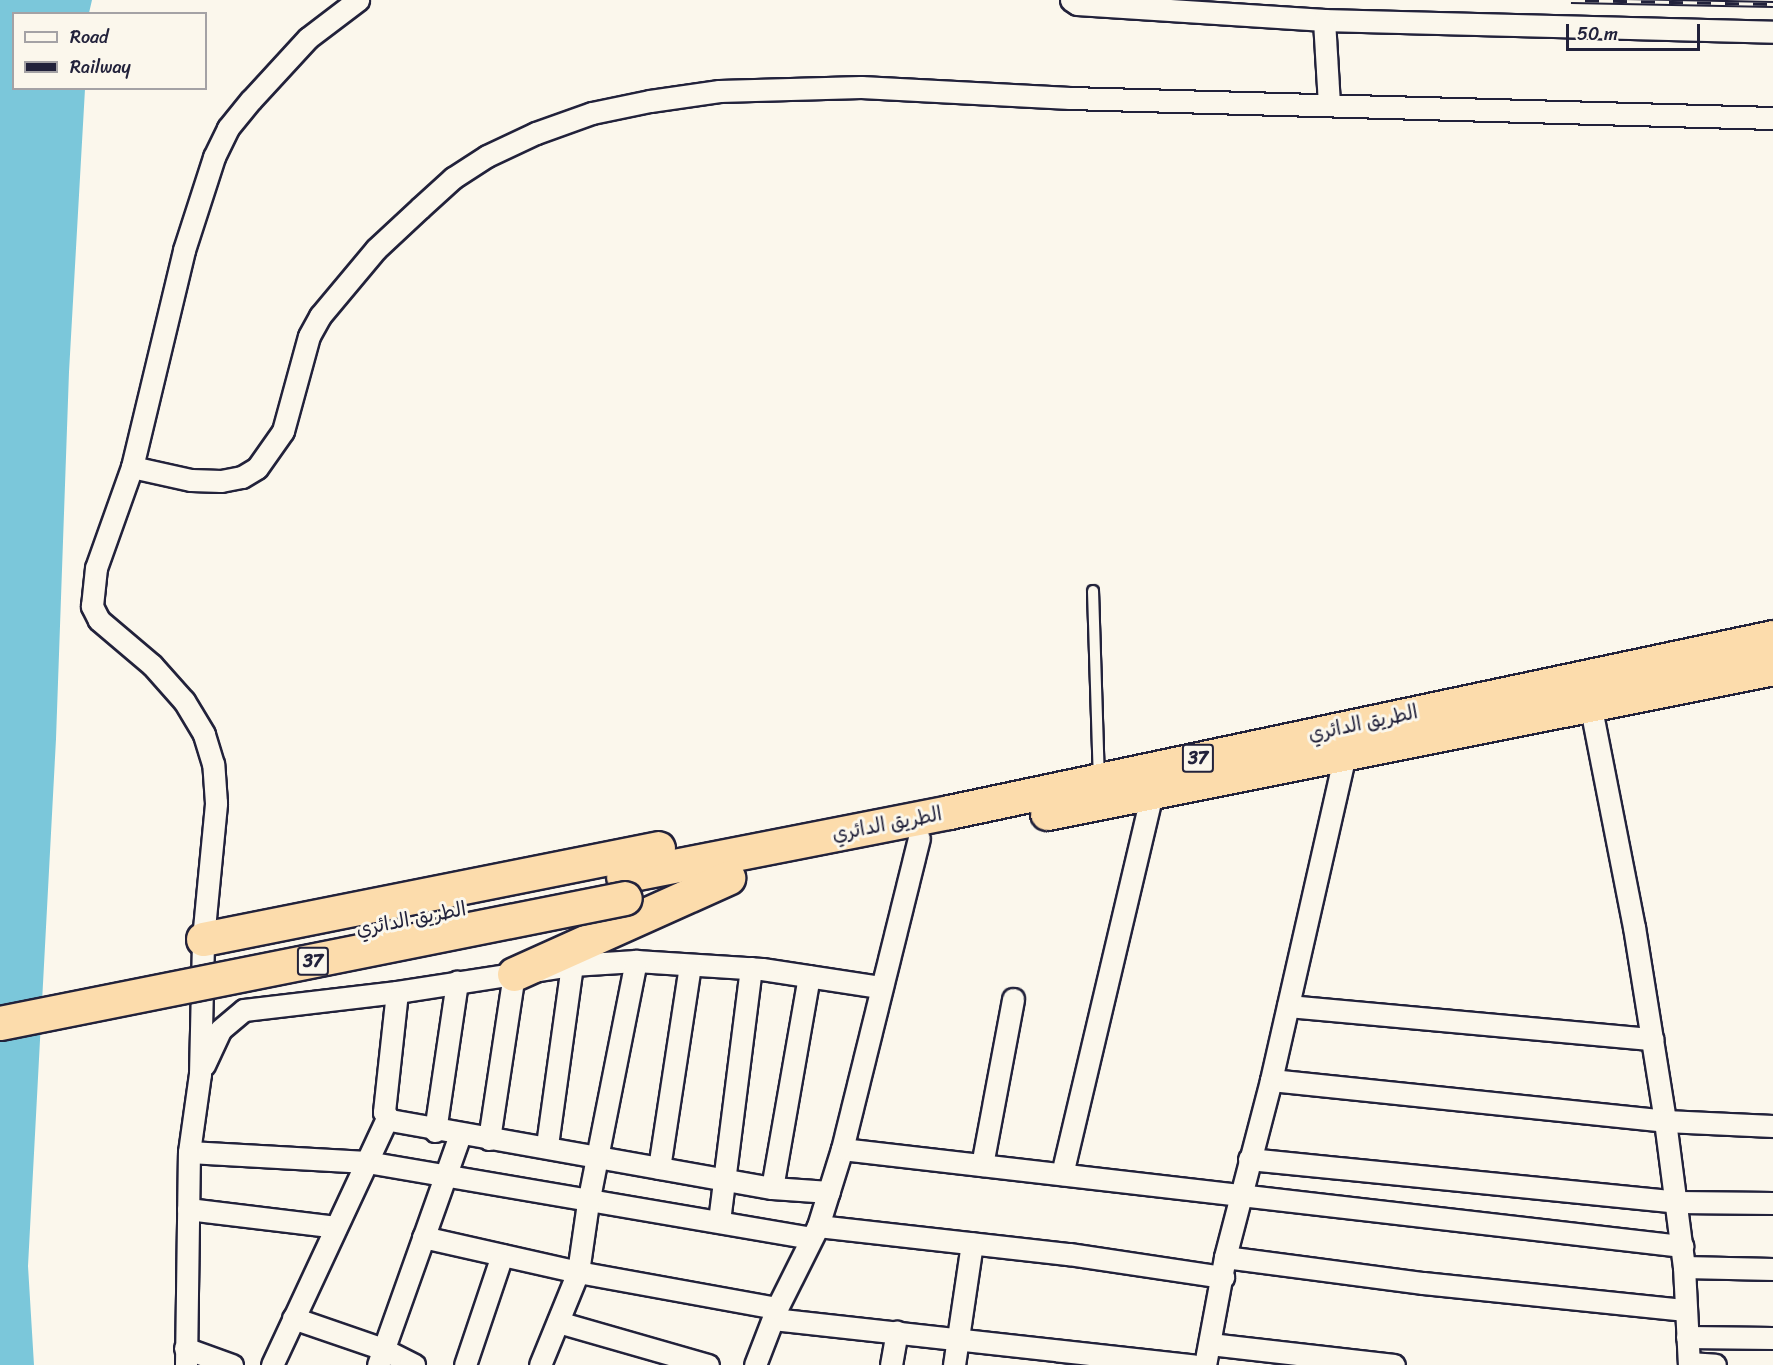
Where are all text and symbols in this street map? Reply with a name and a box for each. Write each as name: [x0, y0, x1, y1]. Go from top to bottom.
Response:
legend: [12, 12, 207, 90]
scale bar: [1569, 12, 1702, 50]
text: 50 m: [1577, 18, 1618, 50]
text: Road: [70, 21, 109, 53]
text: Railway: [70, 51, 131, 83]
street label: الطريق الدائري: [1306, 700, 1420, 746]
road number: 37: [1182, 743, 1214, 773]
street label: الطريق الدائري: [830, 802, 944, 846]
street label: الطريق الدائري: [354, 897, 468, 941]
road number: 37: [296, 946, 330, 976]

